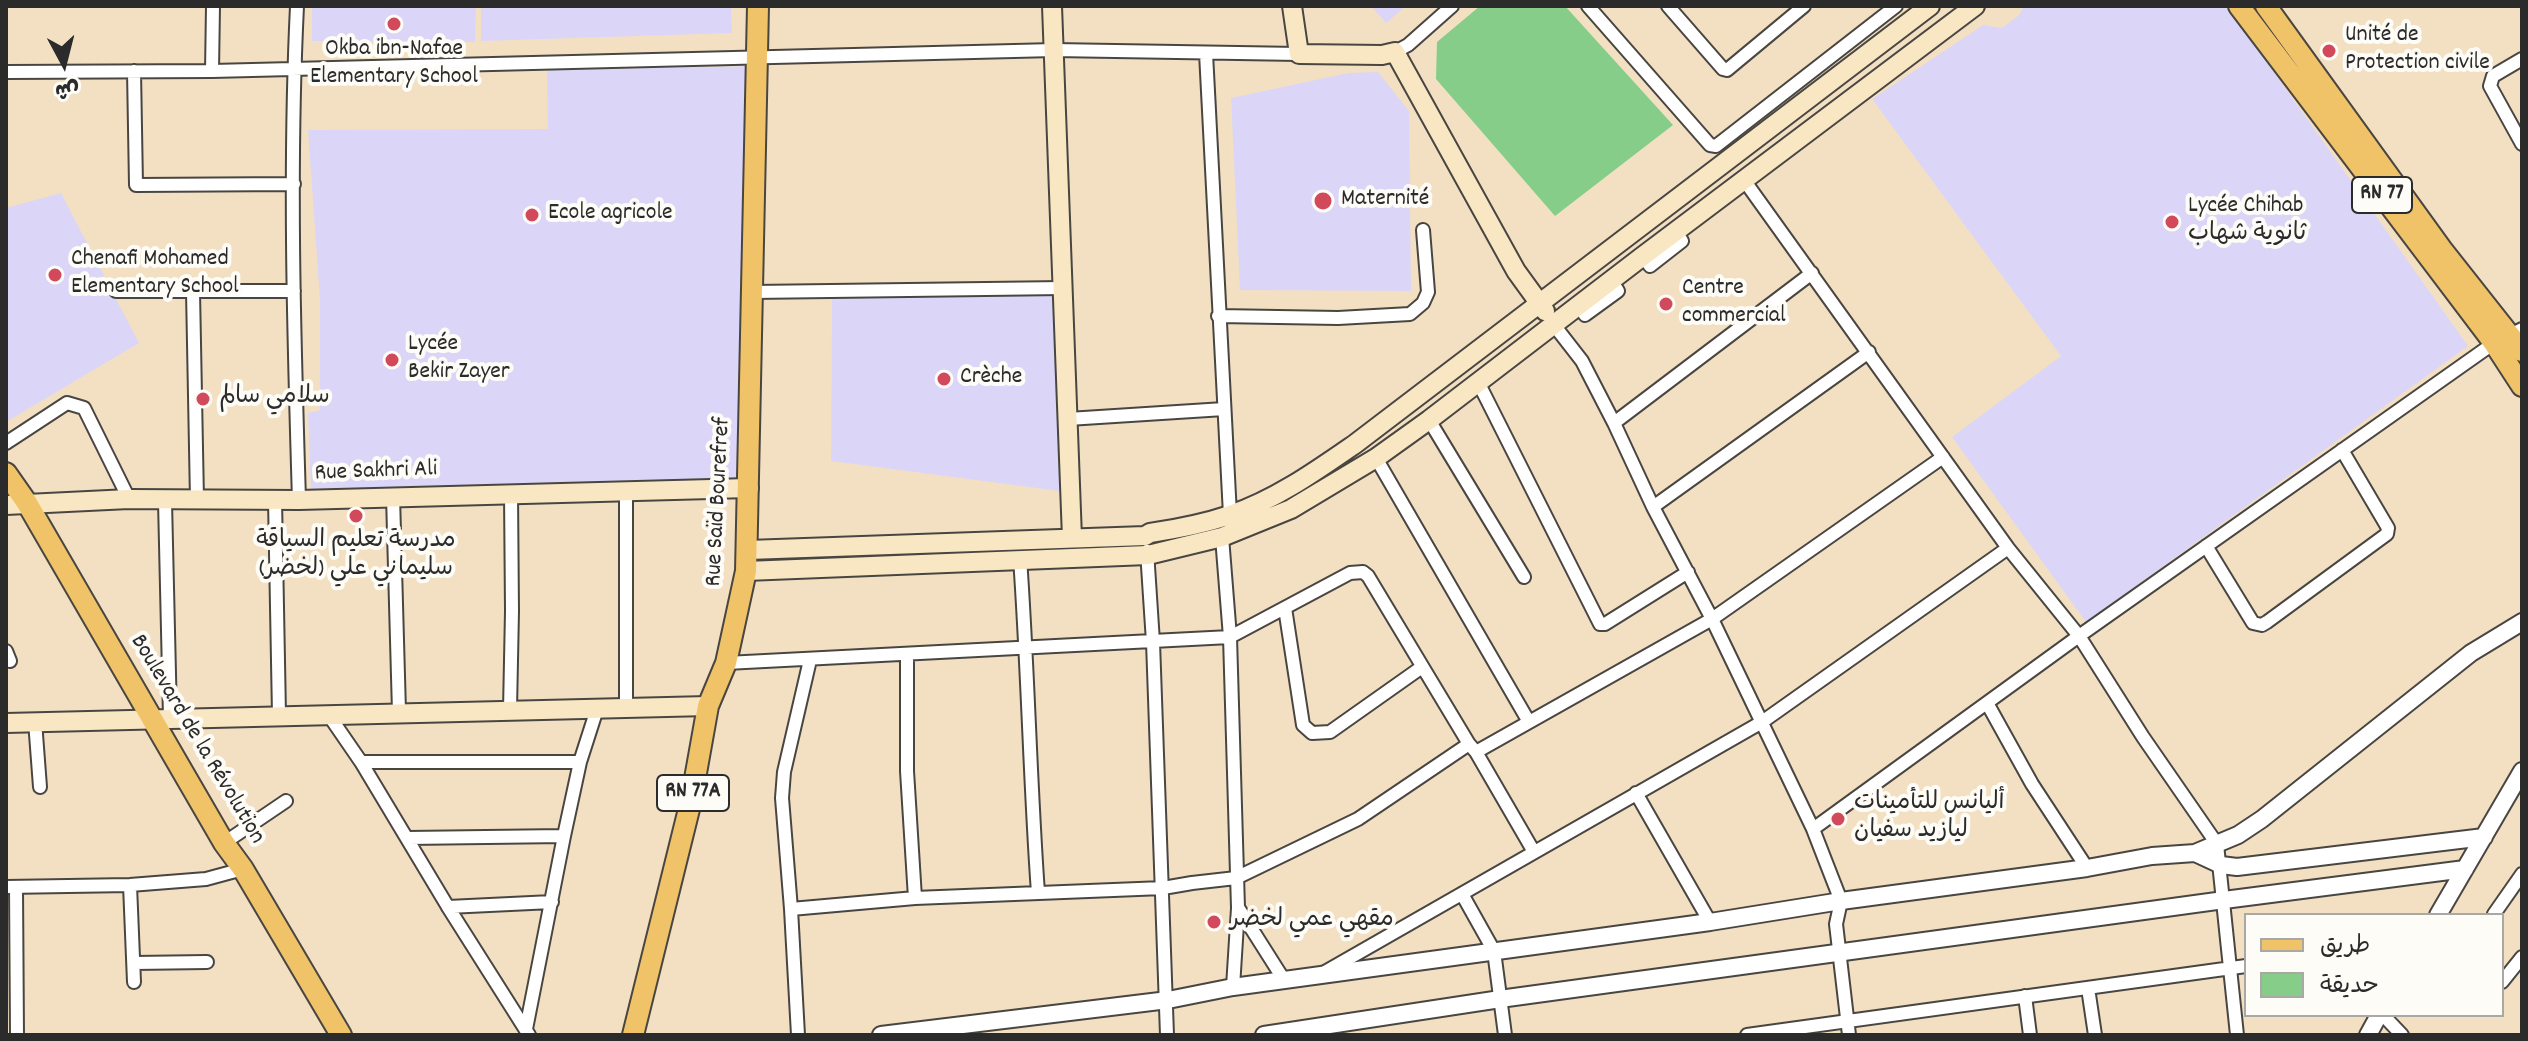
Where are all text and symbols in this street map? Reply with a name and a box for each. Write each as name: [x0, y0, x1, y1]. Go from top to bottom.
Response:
marker: Okba ibn-Nafae Elementary School: [385, 15, 403, 33]
place label: Unité de Protection civile: [2345, 23, 2490, 79]
north arrow: [24, 24, 104, 104]
place label: Okba ibn-Nafae Elementary School: [310, 37, 478, 93]
marker: Unité de Protection civile: [2320, 42, 2338, 60]
text: ش: [53, 71, 81, 105]
road number: RN 77: [2352, 177, 2412, 213]
place label: Maternité: [1341, 187, 1429, 215]
marker: Maternité: [1312, 190, 1334, 212]
place label: Lycée Chihab ثانوية شهاب: [2188, 194, 2306, 250]
place label: Ecole agricole: [548, 201, 673, 229]
marker: Ecole agricole: [523, 206, 541, 224]
marker: Lycée Chihab ثانوية شهاب: [2163, 213, 2181, 231]
place label: Chenafi Mohamed Elementary School: [71, 247, 239, 303]
marker: Chenafi Mohamed Elementary School: [46, 266, 64, 284]
place label: Centre commercial: [1682, 276, 1786, 332]
marker: Centre commercial: [1657, 295, 1675, 313]
place label: Lycée Bekir Zayer: [408, 332, 510, 388]
marker: Lycée Bekir Zayer: [383, 351, 401, 369]
place label: Crèche: [960, 365, 1022, 393]
marker: Crèche: [935, 370, 953, 388]
place label: سلامي سالم: [219, 385, 330, 413]
marker: سلامي سالم: [194, 390, 212, 408]
street label: Rue Saïd Bourefref: [701, 417, 739, 587]
street label: Rue Sakhri Ali: [314, 456, 438, 490]
marker: مدرسة تعليم السياقة سليماني علي (لخضر): [347, 507, 365, 525]
place label: مدرسة تعليم السياقة سليماني علي (لخضر): [256, 529, 456, 585]
street label: Boulevard de la Révolution: [122, 630, 270, 850]
road number: RN 77A: [657, 775, 729, 811]
place label: أليانس للتأمينات ليازيد سفيان: [1854, 791, 2004, 847]
marker: أليانس للتأمينات ليازيد سفيان: [1829, 810, 1847, 828]
place label: مقهي عمي لخضر: [1230, 908, 1394, 936]
marker: مقهي عمي لخضر: [1205, 913, 1223, 931]
legend: [2244, 913, 2504, 1017]
text: طريق: [2320, 930, 2370, 964]
text: حديقة: [2320, 970, 2379, 1004]

